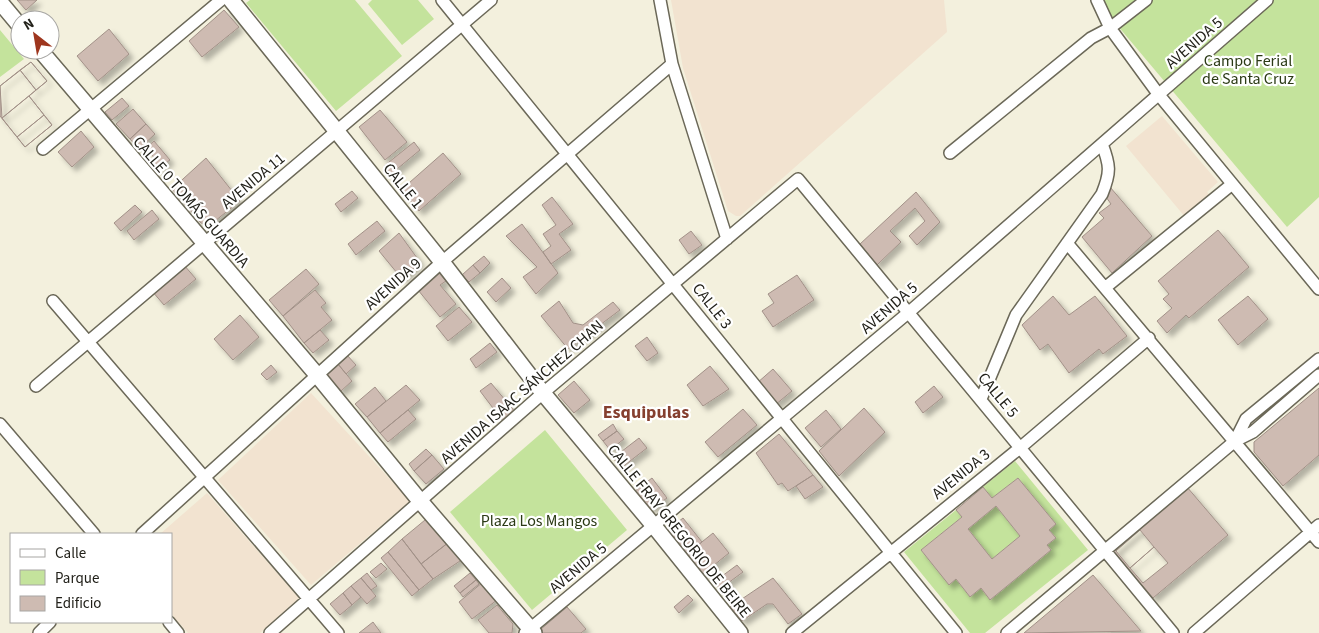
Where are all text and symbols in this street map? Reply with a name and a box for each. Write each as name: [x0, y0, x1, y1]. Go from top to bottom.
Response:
north arrow: [10, 10, 60, 60]
street label: AVENIDA 5: [1161, 12, 1227, 74]
text: N: [20, 14, 38, 36]
park label: Campo Ferial de Santa Cruz: [1202, 50, 1294, 90]
street label: CALLE 0 TOMÁS GUARDIA: [128, 132, 254, 273]
street label: AVENIDA 11: [216, 148, 290, 214]
street label: CALLE 1: [378, 158, 428, 214]
street label: AVENIDA 9: [360, 253, 426, 315]
street label: AVENIDA 5: [856, 277, 922, 339]
street label: CALLE 3: [687, 278, 737, 334]
street label: AVENIDA ISAAC SÁNCHEZ CHAN: [436, 315, 608, 469]
street label: CALLE 5: [973, 368, 1023, 422]
district label: Esquipulas: [603, 400, 689, 425]
street label: CALLE FRAY GREGORIO DE BEIRE: [602, 440, 756, 622]
street label: AVENIDA 3: [927, 444, 995, 504]
park label: Plaza Los Mangos: [481, 510, 598, 532]
legend: [10, 533, 172, 623]
street label: AVENIDA 5: [544, 537, 612, 599]
text: Calle: [55, 543, 86, 564]
text: Parque: [55, 568, 99, 589]
text: Edificio: [55, 593, 102, 614]

